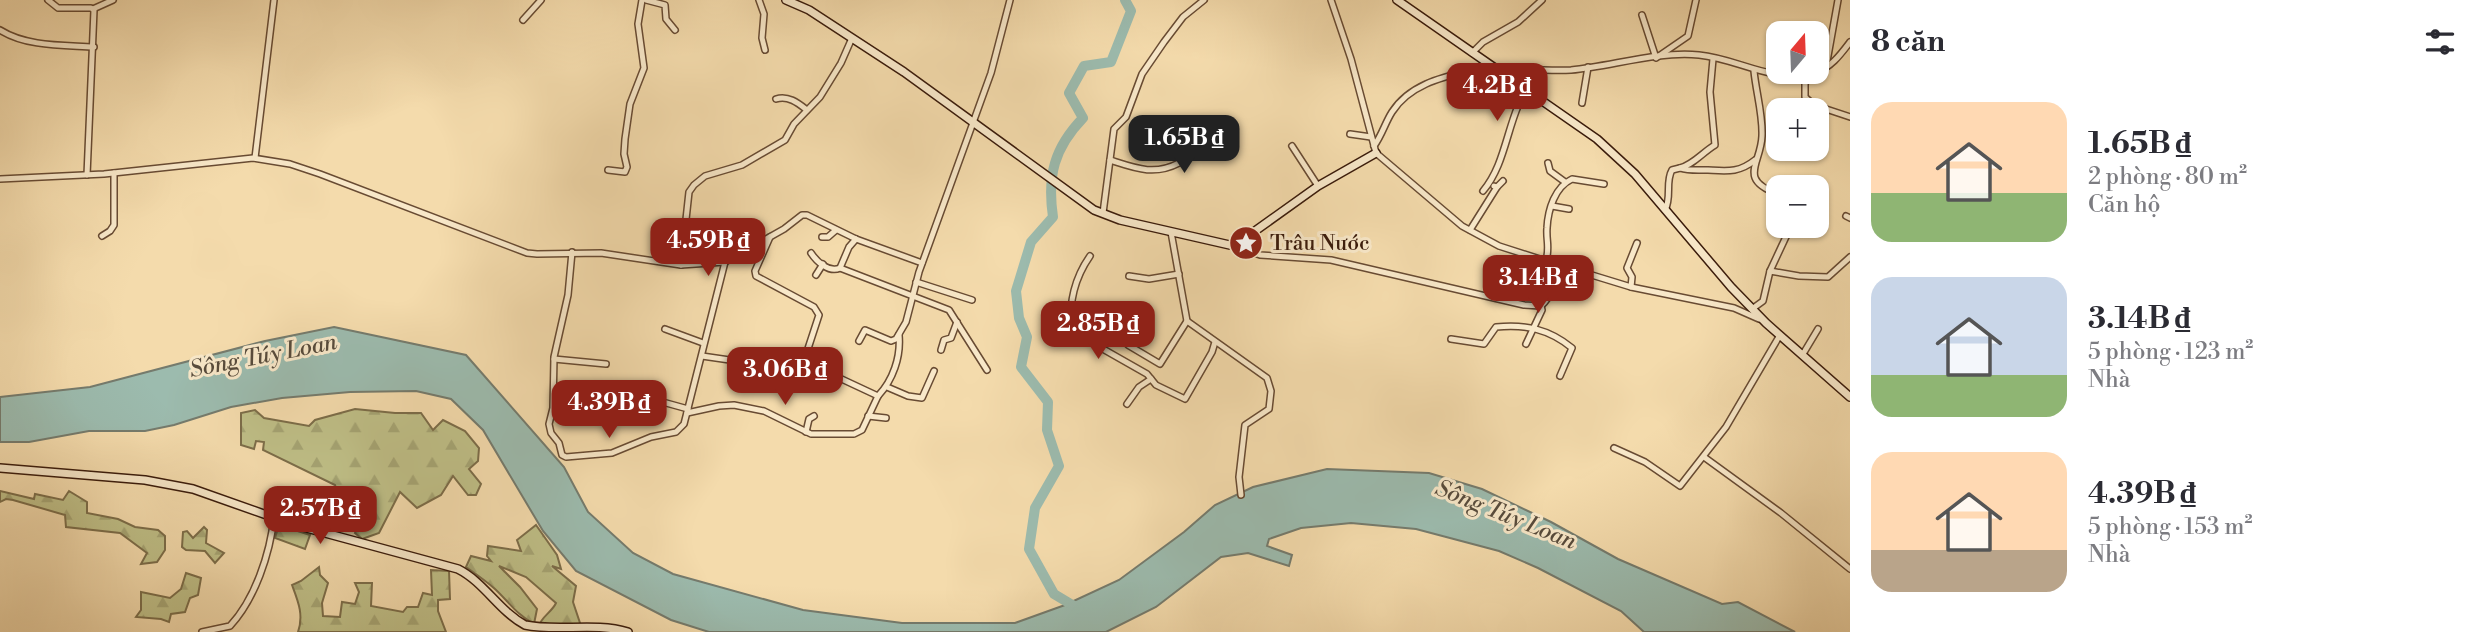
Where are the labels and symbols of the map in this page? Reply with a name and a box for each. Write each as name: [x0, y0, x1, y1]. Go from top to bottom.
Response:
north arrow: [1766, 21, 1829, 84]
pin: 4.2B ₫: [1440, 64, 1554, 123]
pin: 1.65B ₫: [1119, 116, 1249, 175]
pin: 4.59B ₫: [643, 218, 773, 278]
place icon: Trâu Nước: [1227, 224, 1265, 262]
place label: Trâu Nước: [1270, 231, 1370, 257]
pin: 3.14B ₫: [1473, 256, 1603, 315]
pin: 2.85B ₫: [1033, 302, 1163, 361]
water label: Sông Túy Loan: [187, 328, 340, 384]
pin: 3.06B ₫: [720, 348, 850, 407]
pin: 4.39B ₫: [544, 380, 674, 440]
water label: Sông Túy Loan: [1431, 474, 1581, 556]
pin: 2.57B ₫: [255, 486, 385, 546]

